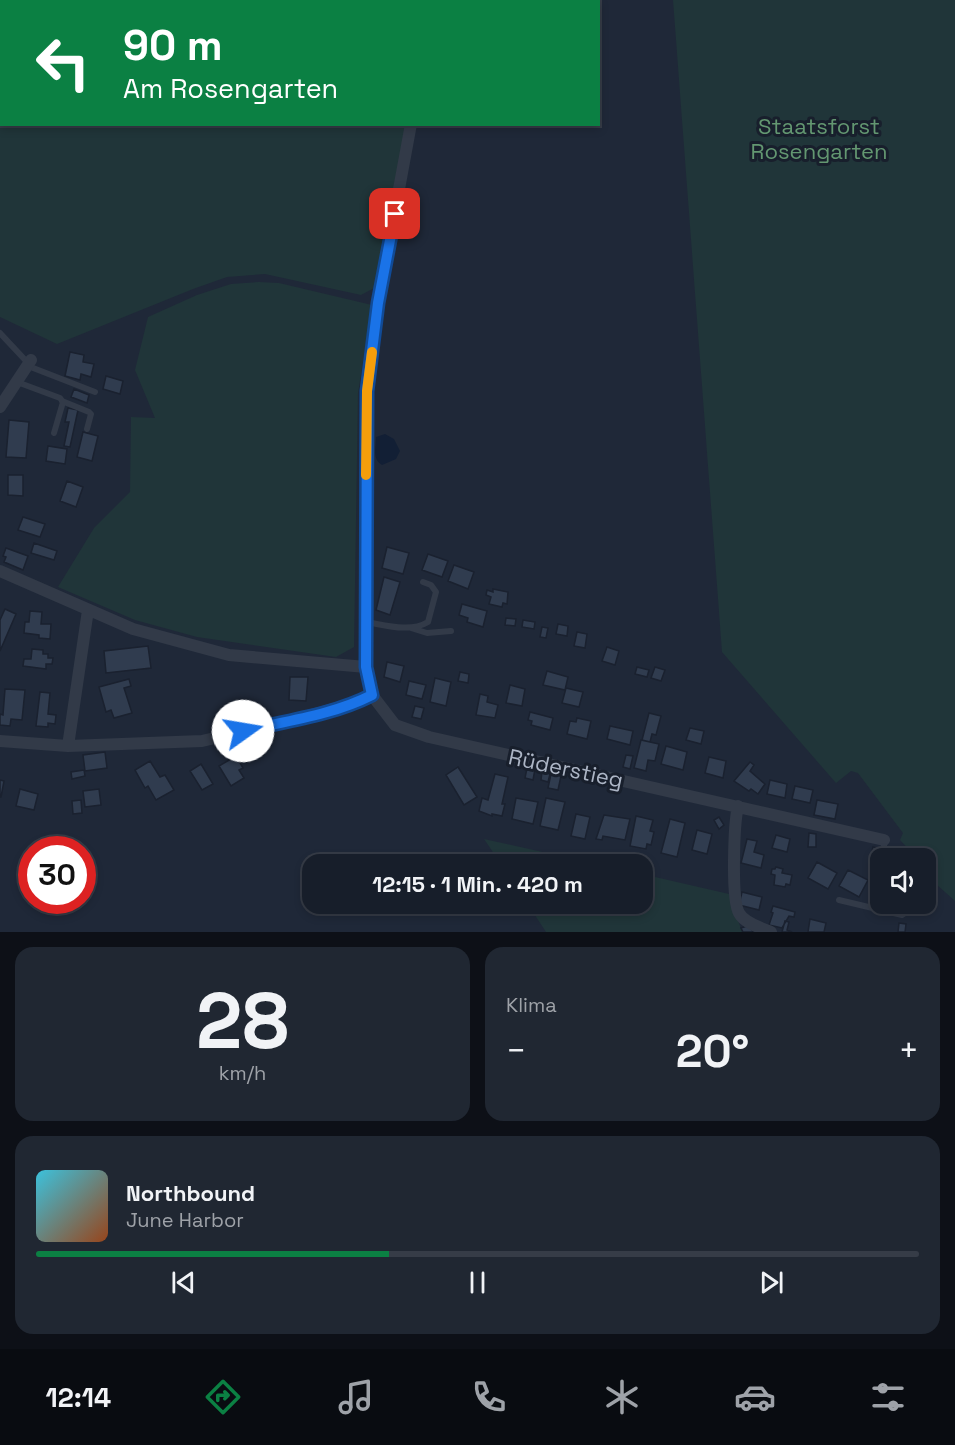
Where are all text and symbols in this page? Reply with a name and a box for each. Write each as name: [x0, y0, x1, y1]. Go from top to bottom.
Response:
text: 90 m: [123, 19, 223, 72]
icon: left: [24, 24, 102, 102]
text: Am Rosengarten: [123, 71, 338, 106]
park label: Staatsforst Rosengarten: [751, 112, 887, 165]
pin: [369, 188, 420, 239]
icon: arrive: [378, 197, 411, 230]
position arrow: [211, 699, 275, 763]
street label: Rüderstieg: [506, 742, 626, 794]
speed limit sign: 30: [18, 836, 96, 914]
map controls: [870, 848, 936, 914]
button: sound: [870, 848, 936, 914]
text: 12:15 · 1 Min. · 420 m: [372, 870, 583, 898]
text: 28: [196, 971, 289, 1071]
text: Klima: [506, 992, 557, 1018]
text: 20°: [676, 1023, 749, 1080]
text: −: [506, 1030, 526, 1072]
text: +: [899, 1030, 919, 1072]
text: km/h: [219, 1060, 266, 1086]
text: Northbound: [126, 1179, 255, 1207]
text: June Harbor: [126, 1207, 244, 1233]
icon: previous: [167, 1266, 200, 1299]
icon: pause: [461, 1266, 494, 1299]
icon: next: [755, 1266, 788, 1299]
icon: directions: [202, 1376, 244, 1418]
icon: music: [335, 1376, 377, 1418]
icon: phone: [468, 1376, 510, 1418]
icon: climate: [601, 1376, 643, 1418]
icon: car: [734, 1376, 776, 1418]
icon: filters: [867, 1376, 909, 1418]
text: 12:14: [46, 1380, 111, 1415]

